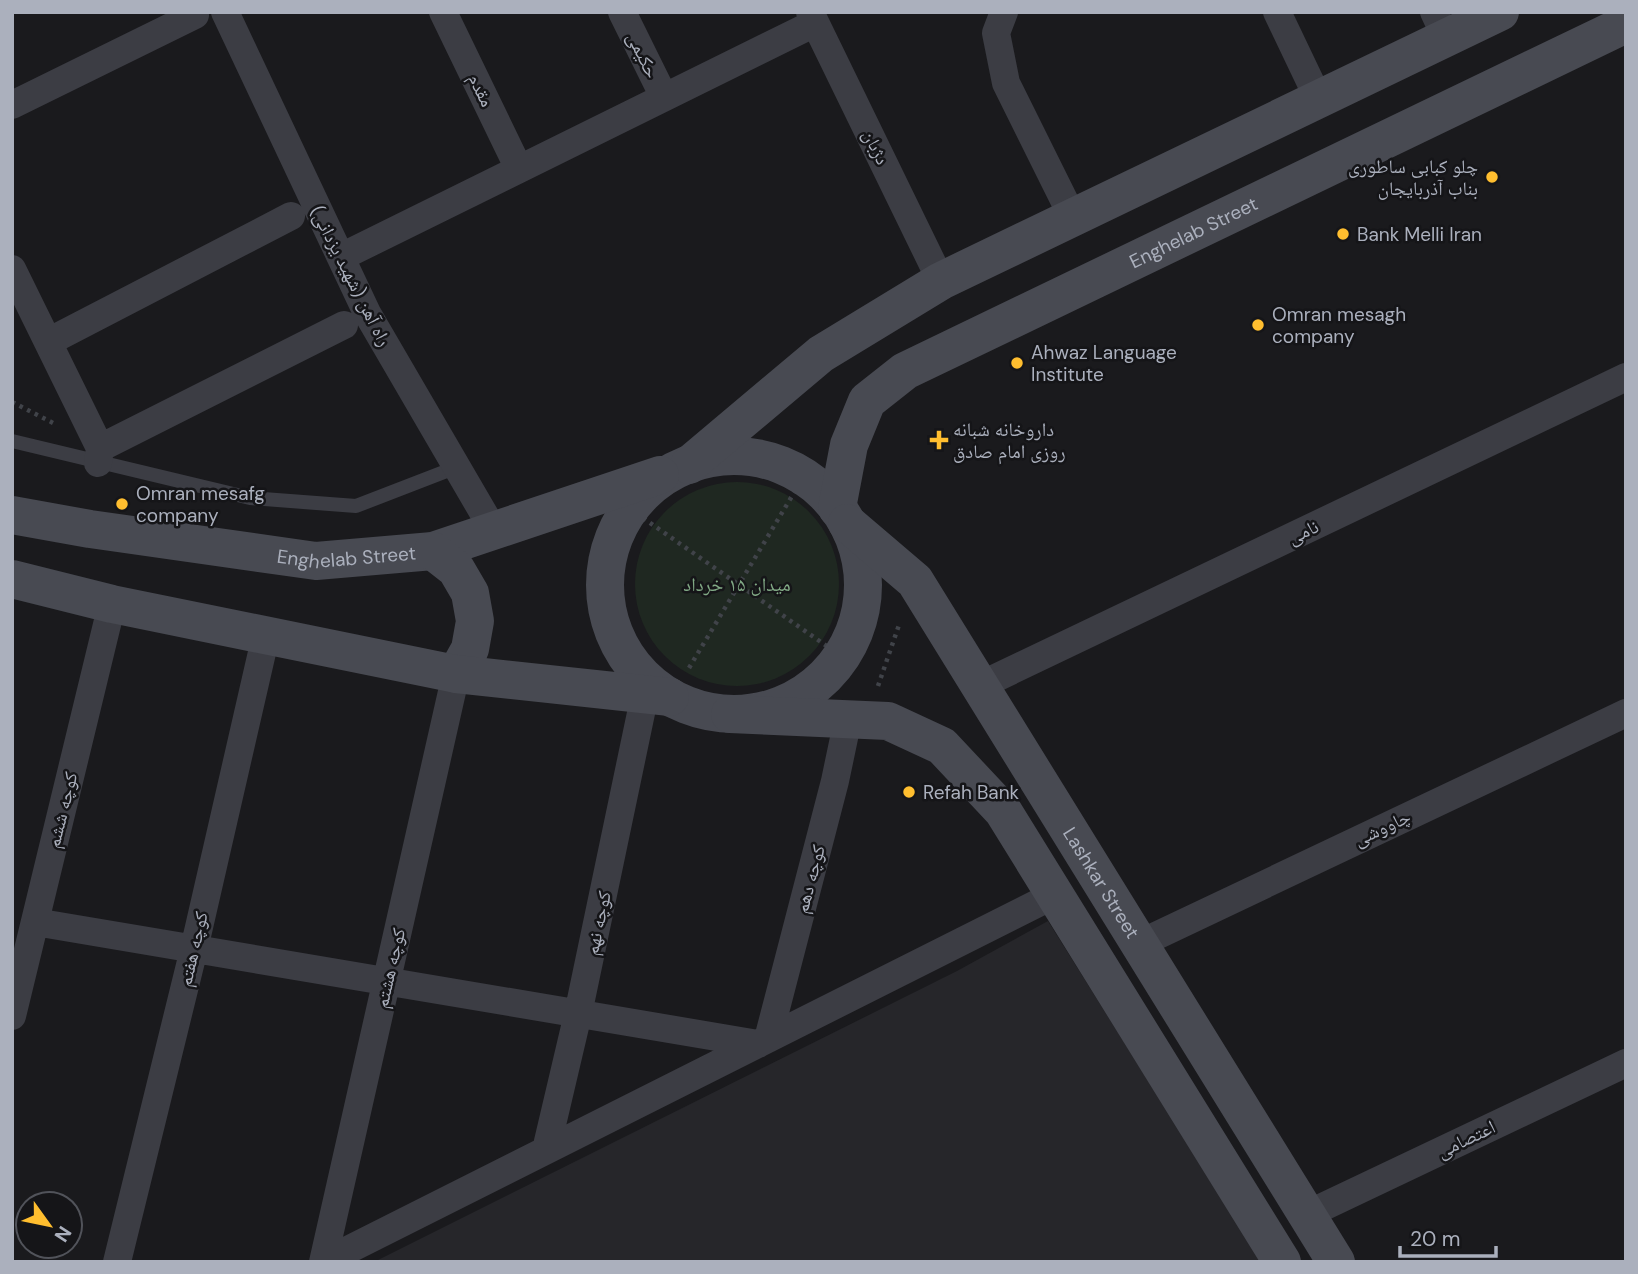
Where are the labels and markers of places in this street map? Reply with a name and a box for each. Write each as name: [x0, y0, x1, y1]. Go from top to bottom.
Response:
place label: چلو کبابی ساطوری بناب آذربایجان: [1348, 154, 1478, 201]
marker: چلو کبابی ساطوری بناب آذربایجان: [1484, 169, 1500, 185]
place label: Bank Melli Iran: [1357, 222, 1482, 247]
marker: Bank Melli Iran: [1335, 226, 1351, 242]
place label: Omran mesagh company: [1272, 302, 1406, 349]
marker: Omran mesagh company: [1250, 317, 1266, 333]
place label: Ahwaz Language Institute: [1031, 340, 1177, 387]
marker: Ahwaz Language Institute: [1009, 355, 1025, 371]
place label: داروخانه شبانه روزی امام صادق: [953, 417, 1066, 465]
marker: داروخانه شبانه روزی امام صادق: [931, 432, 947, 448]
place label: Omran mesafg company: [136, 481, 265, 528]
marker: Omran mesafg company: [114, 496, 130, 512]
place label: Refah Bank: [923, 780, 1020, 805]
marker: Refah Bank: [901, 784, 917, 800]

